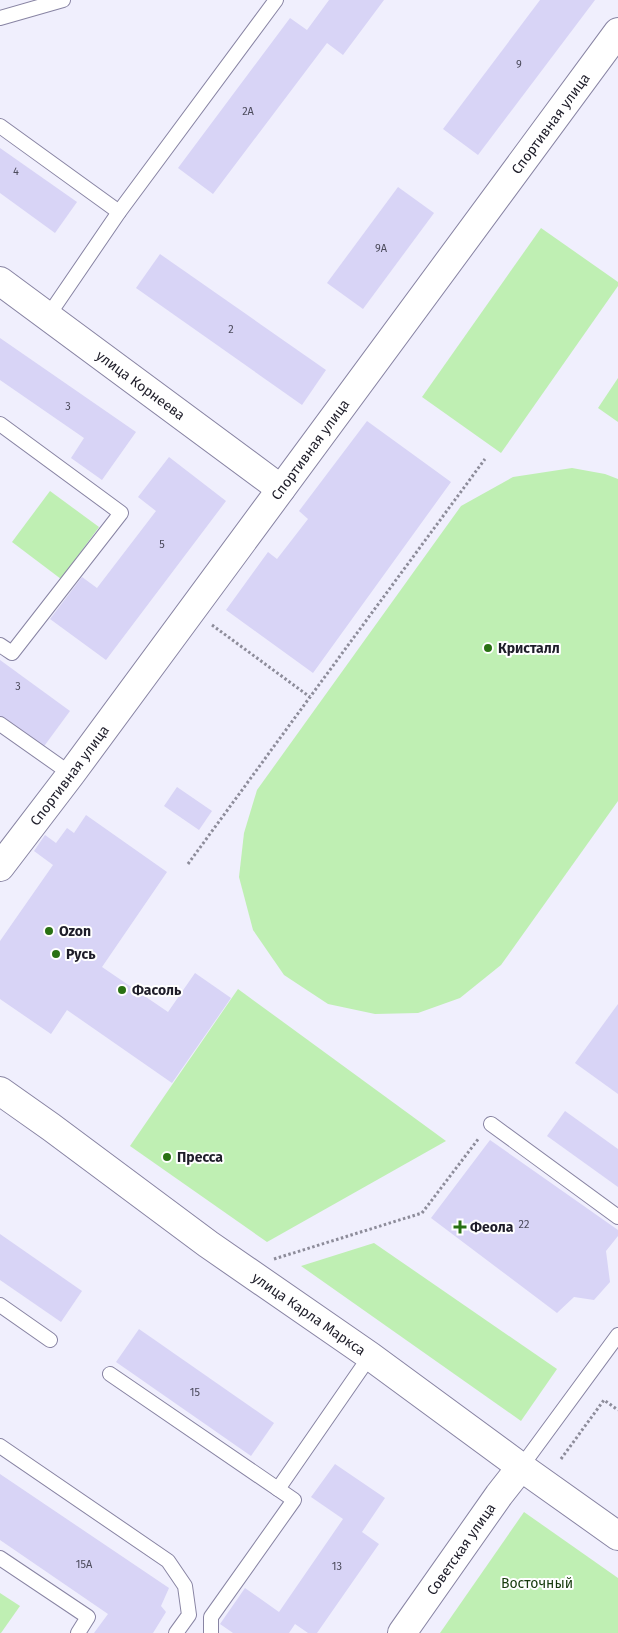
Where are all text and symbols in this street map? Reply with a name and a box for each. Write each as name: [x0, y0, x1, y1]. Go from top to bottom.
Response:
house number: 9: [516, 58, 522, 71]
street label: Спортивная улица: [508, 70, 594, 178]
house number: 2А: [242, 105, 255, 118]
house number: 4: [13, 165, 19, 178]
house number: 9А: [375, 242, 388, 255]
house number: 2: [228, 323, 234, 336]
street label: улица Корнеева: [93, 347, 188, 424]
street label: Спортивная улица: [268, 396, 353, 504]
house number: 3: [65, 400, 71, 413]
house number: 5: [159, 538, 165, 551]
place label: Кристалл: [498, 640, 560, 657]
marker: Кристалл: [482, 642, 494, 654]
house number: 3: [15, 680, 21, 693]
street label: Спортивная улица: [27, 722, 113, 829]
place label: Ozon: [59, 923, 91, 940]
marker: Ozon: [43, 925, 55, 937]
place label: Русь: [66, 946, 96, 963]
marker: Русь: [50, 948, 62, 960]
place label: Фасоль: [132, 982, 182, 999]
marker: Фасоль: [116, 984, 128, 996]
place label: Пресса: [177, 1149, 223, 1166]
marker: Пресса: [161, 1151, 173, 1163]
house number: 22: [519, 1218, 529, 1231]
place label: Феола: [470, 1219, 514, 1236]
marker: Феола: [454, 1221, 466, 1233]
street label: улица Карла Маркса: [249, 1269, 369, 1359]
house number: 15: [190, 1386, 201, 1399]
street label: Советская улица: [423, 1500, 500, 1599]
house number: 15А: [76, 1558, 93, 1571]
house number: 13: [332, 1560, 342, 1573]
park label: Восточный: [501, 1575, 573, 1592]

